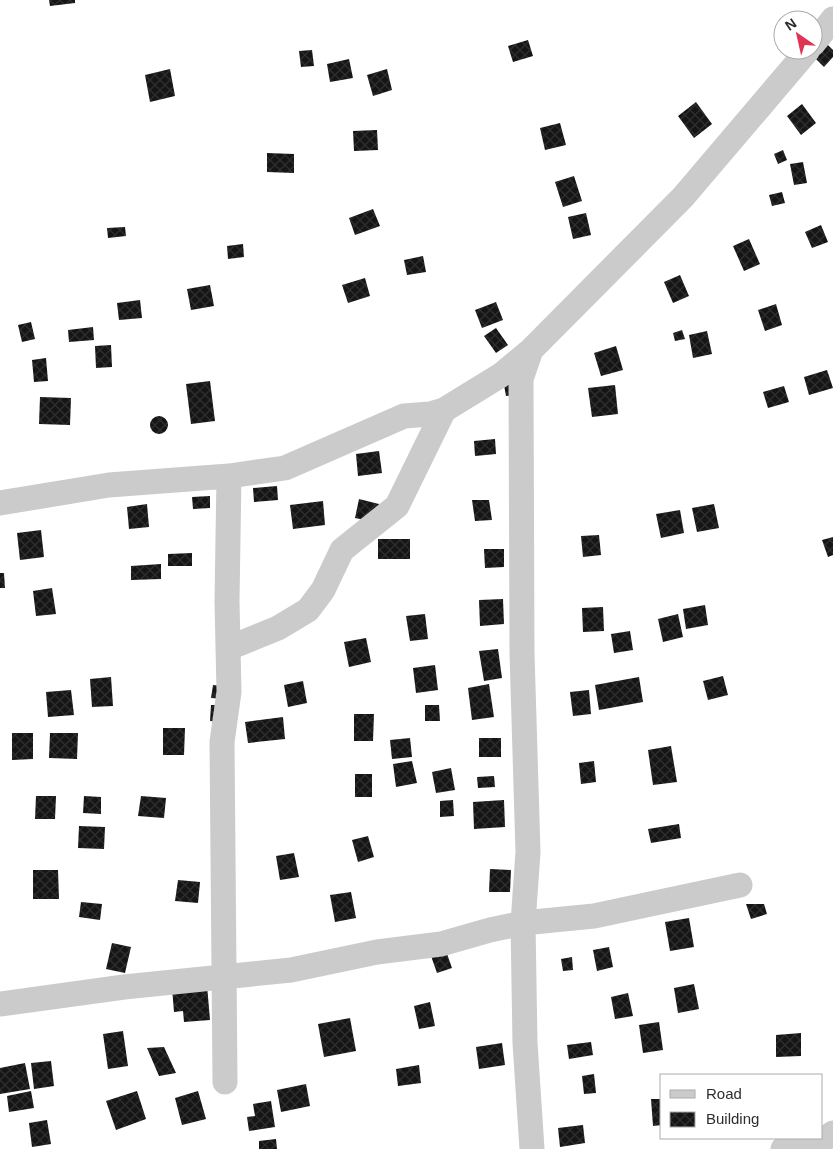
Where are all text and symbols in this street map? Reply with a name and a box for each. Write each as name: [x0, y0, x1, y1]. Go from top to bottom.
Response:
north arrow: [773, 10, 823, 60]
text: N: [782, 15, 799, 34]
legend: [660, 1074, 823, 1139]
text: Road: [706, 1085, 742, 1102]
text: Building: [706, 1110, 759, 1127]

